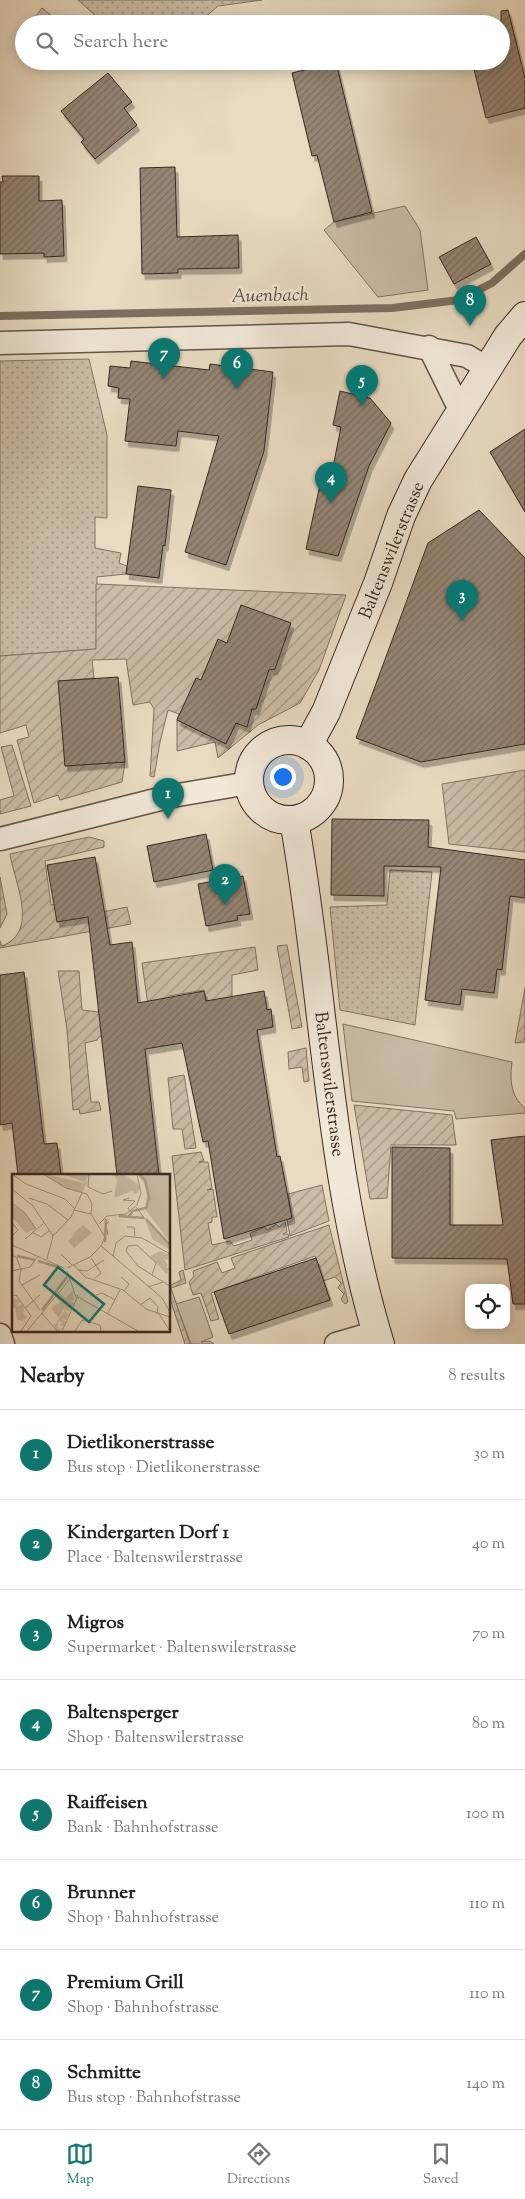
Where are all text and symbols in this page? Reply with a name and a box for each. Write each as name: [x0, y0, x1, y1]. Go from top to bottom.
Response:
search box: [15, 15, 510, 70]
icon: search: [33, 29, 61, 57]
text: Search here: [73, 29, 168, 56]
water label: Auenbach: [231, 282, 310, 311]
pin: 8: [454, 285, 486, 326]
pin: 7: [148, 338, 180, 379]
pin: 6: [221, 348, 253, 389]
pin: 5: [346, 365, 378, 406]
pin: 4: [315, 462, 347, 503]
street label: Baltenswilerstrasse: [353, 478, 432, 623]
pin: 3: [446, 580, 478, 621]
your location: [270, 764, 296, 790]
pin: 1: [152, 778, 184, 819]
pin: 2: [209, 864, 241, 905]
street label: Baltenswilerstrasse: [306, 1010, 350, 1158]
inset map: [12, 1174, 170, 1332]
map controls: [465, 1284, 510, 1329]
button: locate: [465, 1284, 510, 1329]
text: Nearby: [20, 1362, 85, 1392]
text: 8 results: [449, 1365, 505, 1388]
text: Dietlikonerstrasse: [67, 1430, 214, 1457]
text: 1: [33, 1443, 39, 1466]
text: 30 m: [474, 1443, 505, 1466]
text: Bus stop · Dietlikonerstrasse: [67, 1457, 260, 1480]
text: Kindergarten Dorf 1: [67, 1520, 229, 1547]
text: 2: [32, 1533, 40, 1556]
text: 40 m: [472, 1533, 505, 1556]
text: Place · Baltenswilerstrasse: [67, 1547, 243, 1570]
text: Migros: [67, 1610, 124, 1637]
text: 3: [33, 1623, 39, 1646]
text: 70 m: [472, 1623, 505, 1646]
text: Supermarket · Baltenswilerstrasse: [67, 1637, 296, 1660]
text: Baltensperger: [67, 1700, 179, 1727]
text: 4: [32, 1713, 40, 1736]
text: 80 m: [472, 1713, 505, 1736]
text: Shop · Baltenswilerstrasse: [67, 1727, 244, 1750]
text: Raiffeisen: [67, 1790, 148, 1817]
text: 5: [33, 1803, 39, 1826]
text: 100 m: [466, 1803, 505, 1826]
text: Bank · Bahnhofstrasse: [67, 1817, 218, 1840]
text: Brunner: [67, 1880, 135, 1907]
text: 6: [32, 1893, 40, 1916]
text: 110 m: [469, 1893, 505, 1916]
text: Shop · Bahnhofstrasse: [67, 1907, 219, 1930]
text: Premium Grill: [67, 1970, 184, 1997]
text: 7: [32, 1983, 40, 2006]
text: 110 m: [469, 1983, 505, 2006]
text: Shop · Bahnhofstrasse: [67, 1997, 219, 2020]
text: Schmitte: [67, 2060, 141, 2087]
text: 8: [32, 2073, 40, 2096]
text: 140 m: [467, 2073, 505, 2096]
text: Bus stop · Bahnhofstrasse: [67, 2087, 241, 2110]
tab: Map: [66, 2140, 94, 2190]
tab: Directions: [227, 2140, 290, 2190]
tab: Saved: [423, 2140, 459, 2190]

